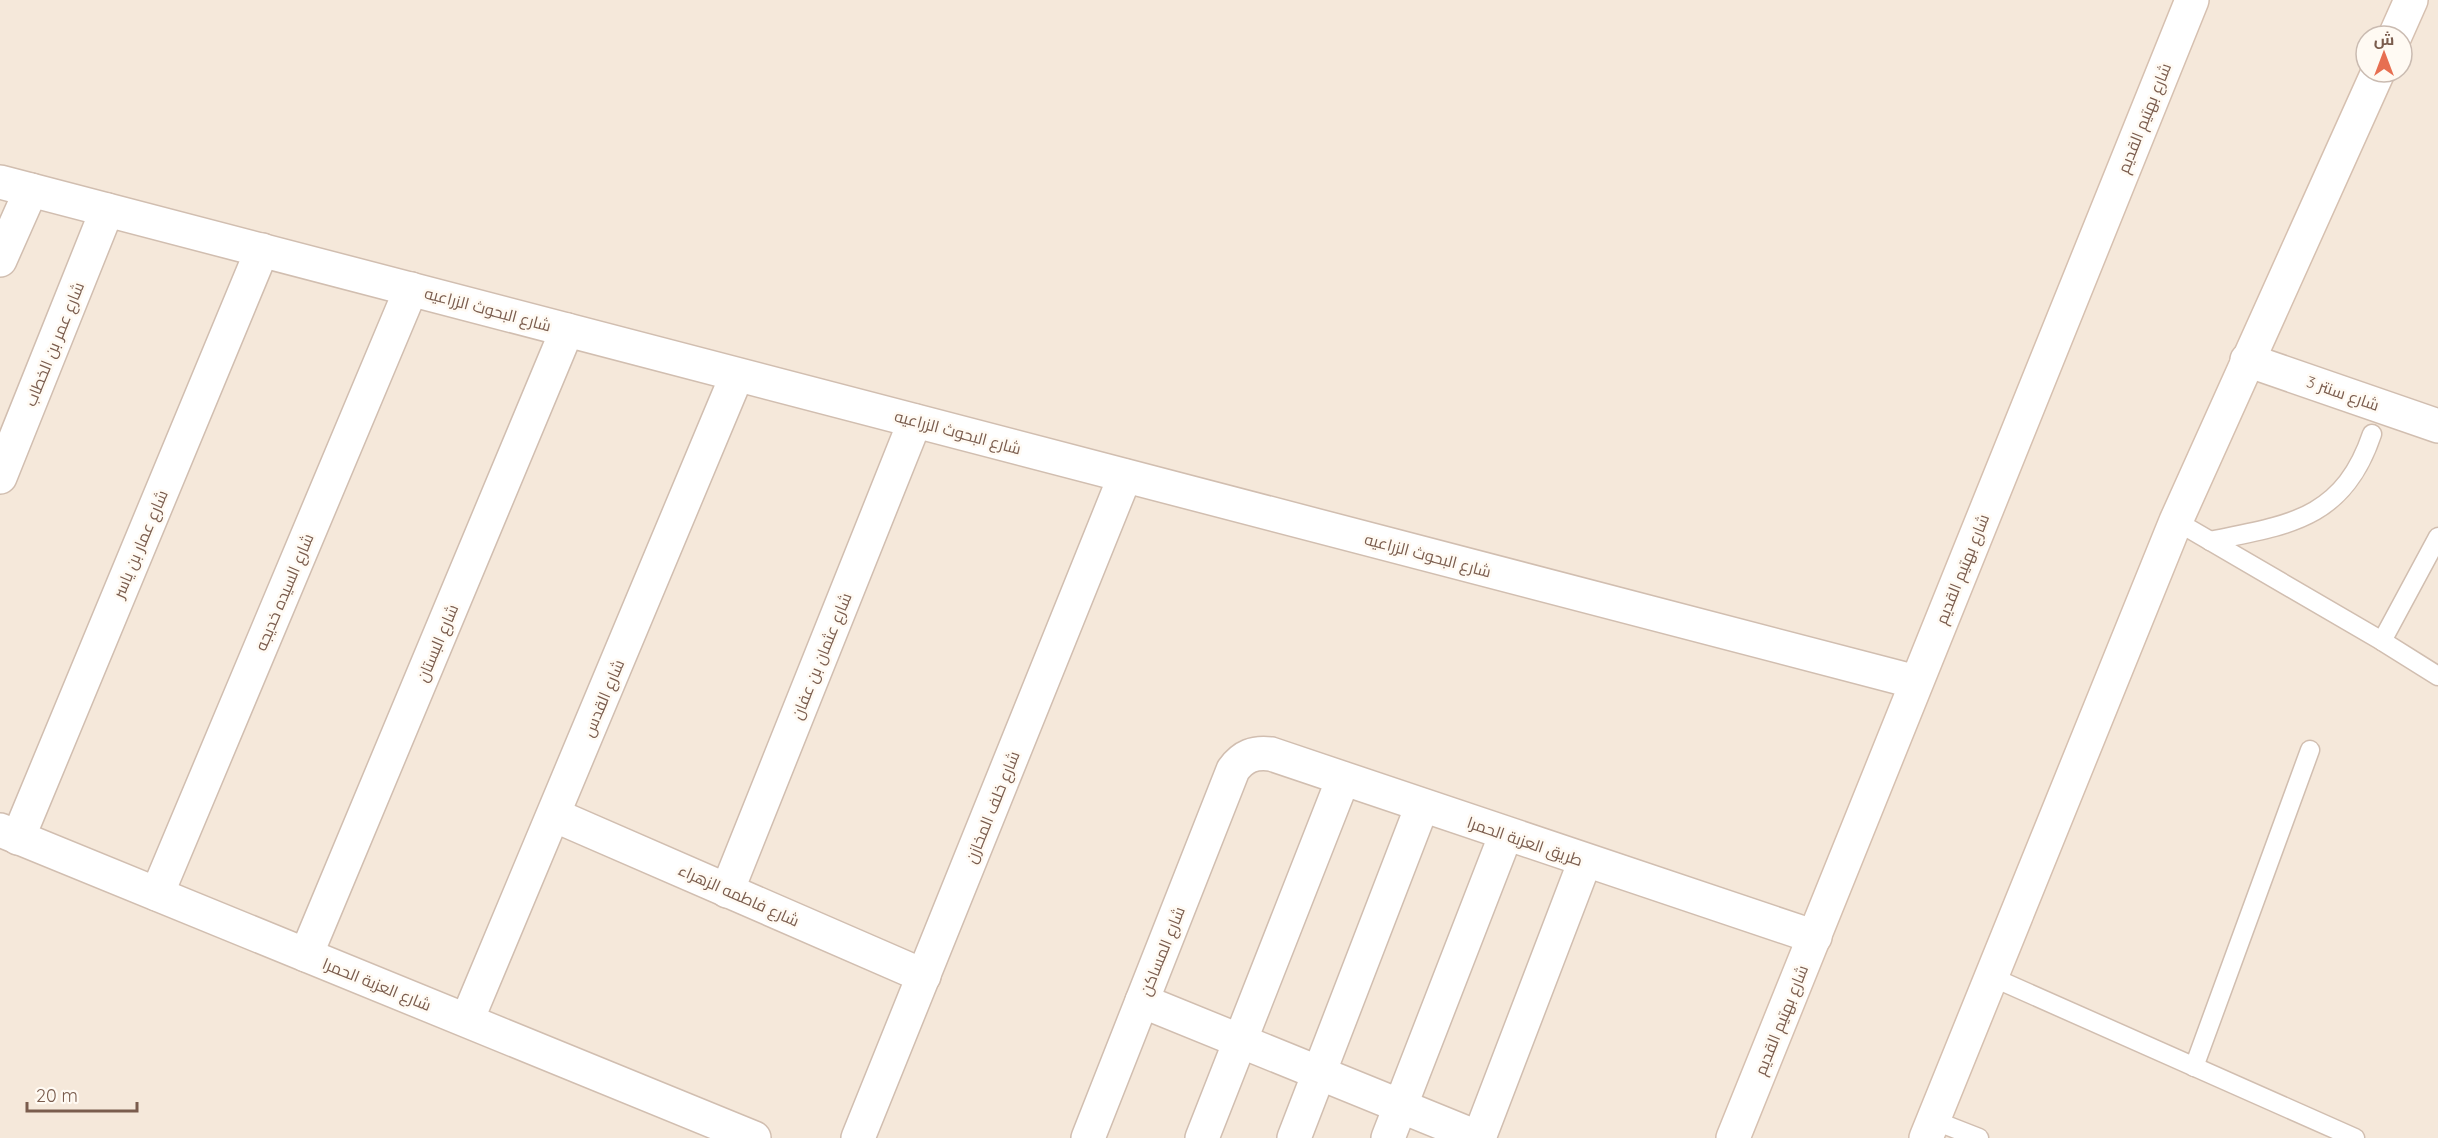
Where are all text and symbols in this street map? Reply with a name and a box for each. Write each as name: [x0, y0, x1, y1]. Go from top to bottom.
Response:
north arrow: [2354, 24, 2414, 84]
text: ش: [2374, 29, 2394, 49]
street label: شارع بهتيم القديم: [2113, 60, 2177, 177]
street label: شارع عمر بن الخطاب: [20, 279, 90, 410]
street label: شارع البحوث الزراعيه: [422, 283, 553, 337]
street label: شارع سنتر 3: [2303, 371, 2382, 417]
street label: شارع البحوث الزراعيه: [892, 406, 1023, 460]
street label: شارع عمار بن ياسر: [108, 487, 174, 603]
street label: شارع بهتيم القديم: [1931, 511, 1995, 628]
street label: شارع البحوث الزراعيه: [1362, 529, 1493, 583]
street label: شارع السيده خديجه: [250, 530, 320, 654]
street label: شارع عثمان بن عفان: [786, 590, 857, 723]
street label: شارع البستان: [412, 601, 464, 686]
street label: شارع القدس: [578, 656, 630, 741]
street label: شارع خلف المخازن: [960, 748, 1025, 867]
street label: طريق العزبة الحمرا: [1464, 812, 1585, 871]
street label: شارع فاطمه الزهراء: [675, 859, 803, 932]
street label: شارع المساكن: [1135, 903, 1191, 999]
street label: شارع العزبة الحمرا: [319, 953, 434, 1017]
street label: شارع بهتيم القديم: [1750, 962, 1814, 1079]
scale bar: [27, 1075, 136, 1113]
text: 20 m: [36, 1084, 78, 1107]

